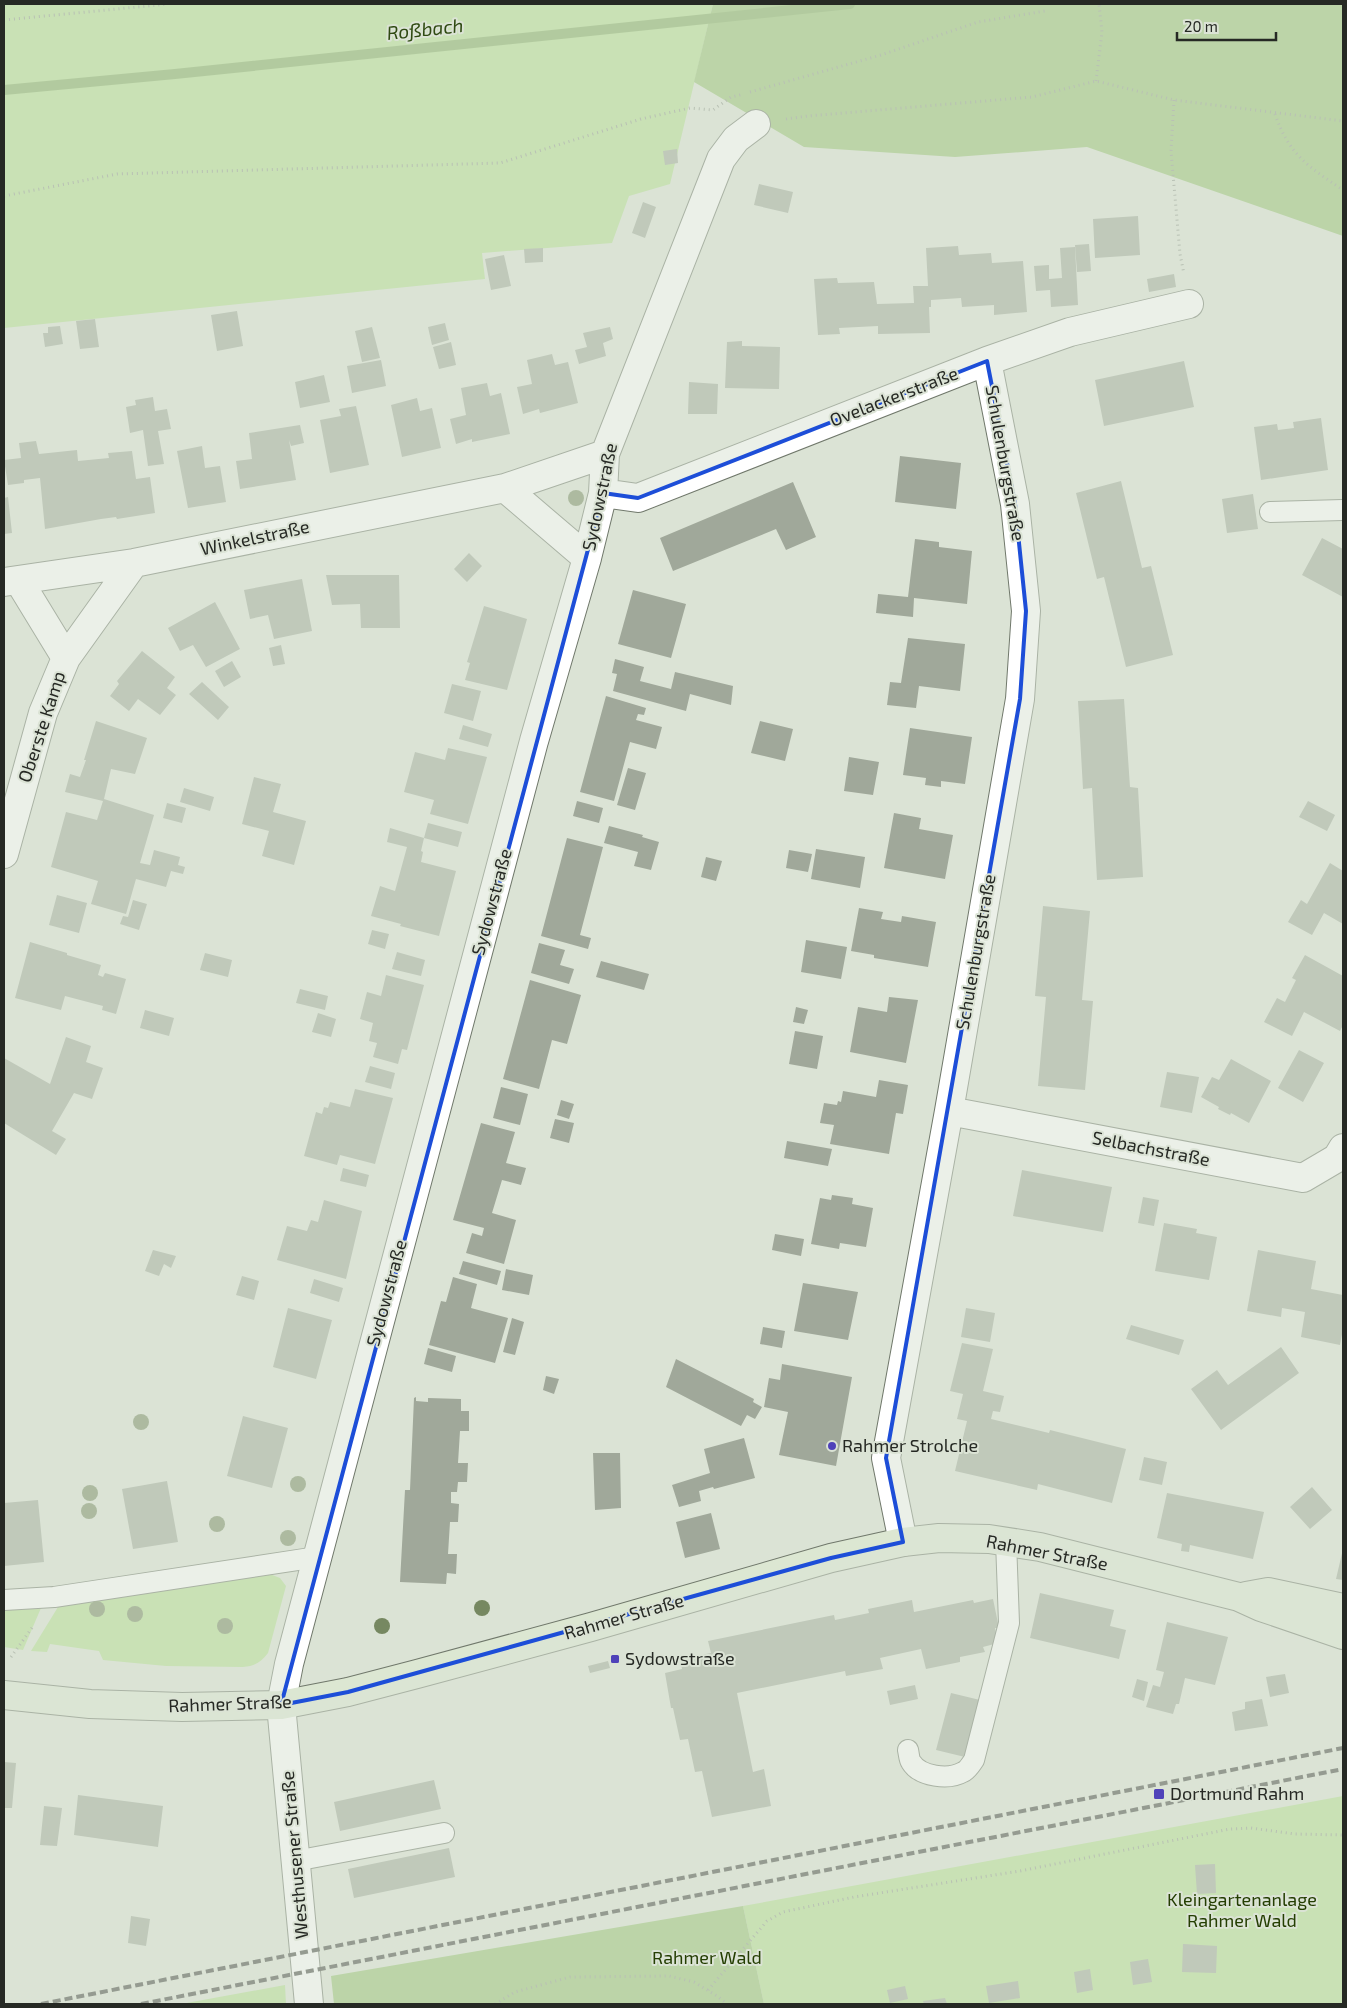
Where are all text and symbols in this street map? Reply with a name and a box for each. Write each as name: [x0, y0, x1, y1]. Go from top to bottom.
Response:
scale bar: [1177, 10, 1276, 42]
water label: Roßbach: [385, 13, 464, 44]
text: 20 m: [1184, 17, 1218, 35]
street label: Ovelackerstraße: [826, 361, 961, 431]
street label: Schulenburgstraße: [981, 383, 1031, 542]
street label: Sydowstraße: [577, 441, 621, 553]
street label: Winkelstraße: [198, 515, 311, 559]
street label: Oberste Kamp: [13, 668, 69, 785]
street label: Sydowstraße: [466, 846, 516, 958]
street label: Schulenburgstraße: [950, 872, 1000, 1031]
street label: Selbachstraße: [1090, 1126, 1212, 1170]
street label: Sydowstraße: [361, 1237, 411, 1349]
place label: Rahmer Strolche: [842, 1434, 978, 1456]
marker: Rahmer Strolche: [826, 1440, 838, 1452]
street label: Rahmer Straße: [984, 1529, 1110, 1575]
street label: Rahmer Straße: [561, 1588, 686, 1644]
place label: Sydowstraße: [625, 1647, 735, 1669]
marker: Sydowstraße: [609, 1653, 621, 1665]
street label: Rahmer Straße: [168, 1690, 292, 1716]
street label: Westhusener Straße: [276, 1770, 312, 1940]
place label: Dortmund Rahm: [1170, 1782, 1304, 1804]
marker: Dortmund Rahm: [1152, 1787, 1166, 1801]
park label: Kleingartenanlage Rahmer Wald: [1167, 1888, 1317, 1931]
park label: Rahmer Wald: [652, 1946, 762, 1968]

